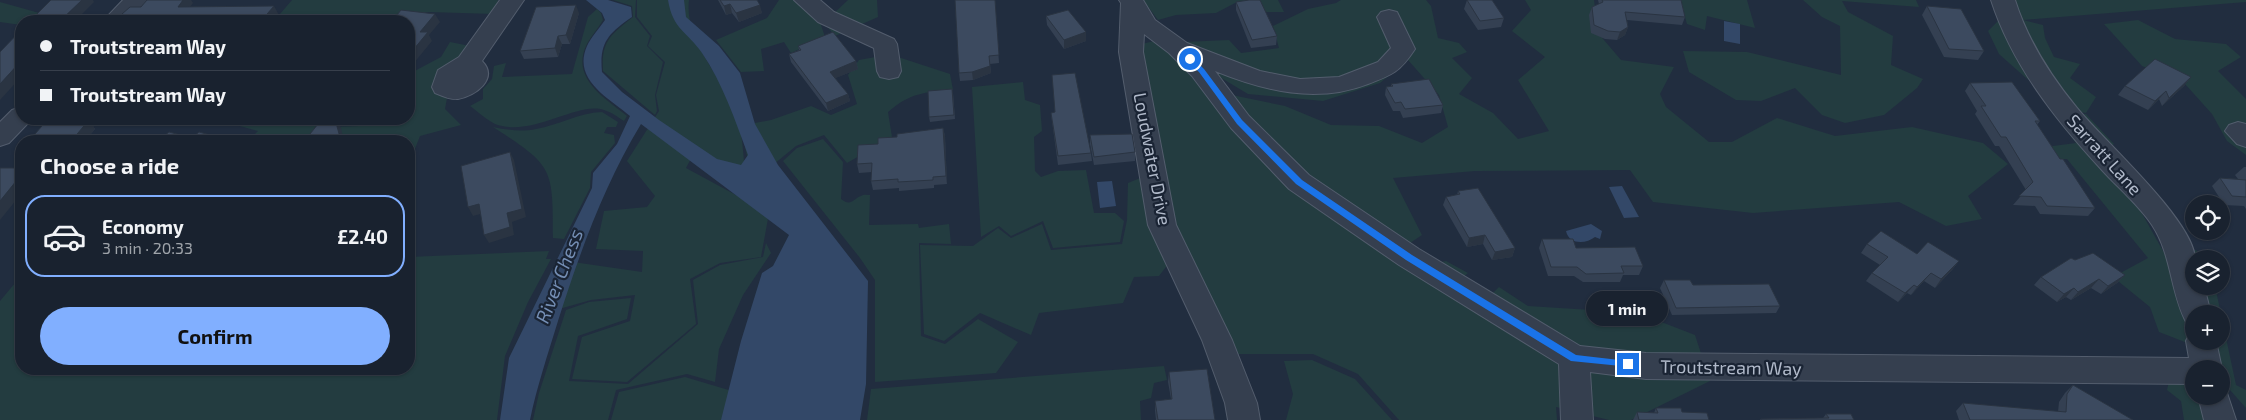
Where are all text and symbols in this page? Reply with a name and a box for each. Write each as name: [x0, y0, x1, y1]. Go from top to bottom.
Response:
text: Troutstream Way: [70, 35, 226, 58]
route start: [1179, 48, 1201, 70]
text: Troutstream Way: [70, 83, 226, 106]
street label: Loudwater Drive: [1129, 91, 1177, 227]
street label: Sarratt Lane: [2063, 109, 2147, 199]
text: Choose a ride: [40, 152, 179, 178]
map controls: [2185, 195, 2230, 405]
button: locate: [2185, 195, 2230, 240]
icon: car: [42, 214, 87, 259]
text: Economy: [102, 215, 184, 238]
text: £2.40: [337, 225, 388, 248]
water label: River Chess: [530, 225, 587, 326]
text: 3 min · 20:33: [102, 238, 193, 257]
button: layers: [2185, 250, 2230, 295]
callout: 1 min: [1587, 292, 1669, 326]
text: 1 min: [1608, 299, 1646, 318]
button: +: [2185, 305, 2230, 350]
button: Confirm: [40, 307, 390, 365]
route end: [1617, 353, 1639, 375]
street label: Troutstream Way: [1660, 355, 1802, 379]
button: −: [2185, 360, 2230, 405]

